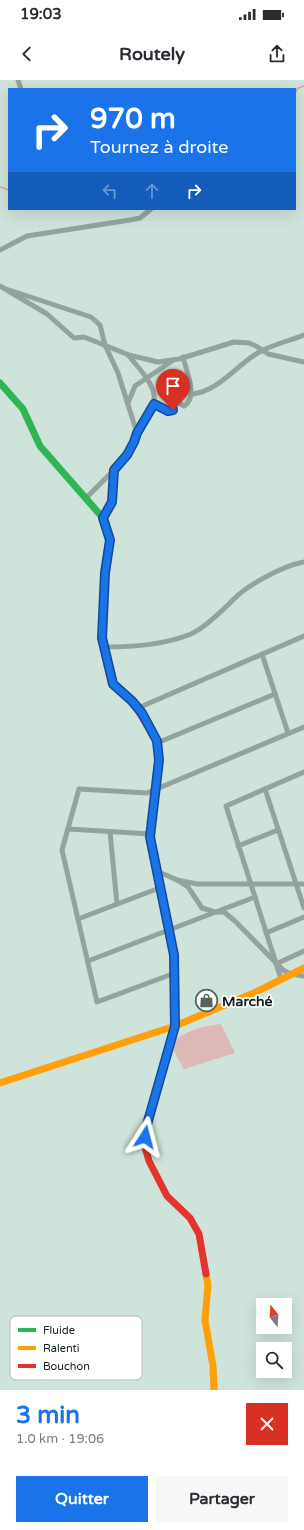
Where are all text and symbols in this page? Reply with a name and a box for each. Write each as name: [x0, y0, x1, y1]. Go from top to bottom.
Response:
text: 19:03: [20, 5, 62, 23]
icon: back: [16, 43, 38, 65]
text: Routely: [119, 43, 185, 65]
icon: share: [266, 43, 288, 65]
text: 970 m: [90, 102, 176, 136]
icon: right: [24, 104, 76, 156]
text: Tournez à droite: [90, 136, 229, 158]
icon: left: [99, 180, 121, 202]
icon: ahead: [141, 180, 163, 202]
icon: right: [183, 180, 205, 202]
pin: [156, 369, 190, 410]
icon: arrive: [162, 375, 184, 397]
shop icon: Marché: [194, 988, 220, 1014]
place label: Marché: [222, 993, 273, 1010]
position arrow: [124, 1116, 166, 1158]
north arrow: [256, 1298, 292, 1334]
map controls: [256, 1298, 292, 1378]
legend: [10, 1316, 142, 1380]
text: Fluide: [43, 1324, 75, 1337]
text: Ralenti: [43, 1342, 80, 1355]
button: search: [256, 1342, 292, 1378]
text: Bouchon: [43, 1360, 90, 1373]
text: 3 min: [16, 1401, 80, 1430]
button: close: [246, 1403, 288, 1445]
text: 1.0 km · 19:06: [16, 1431, 104, 1447]
button: Quitter: [16, 1476, 148, 1522]
button: Partager: [156, 1476, 288, 1522]

